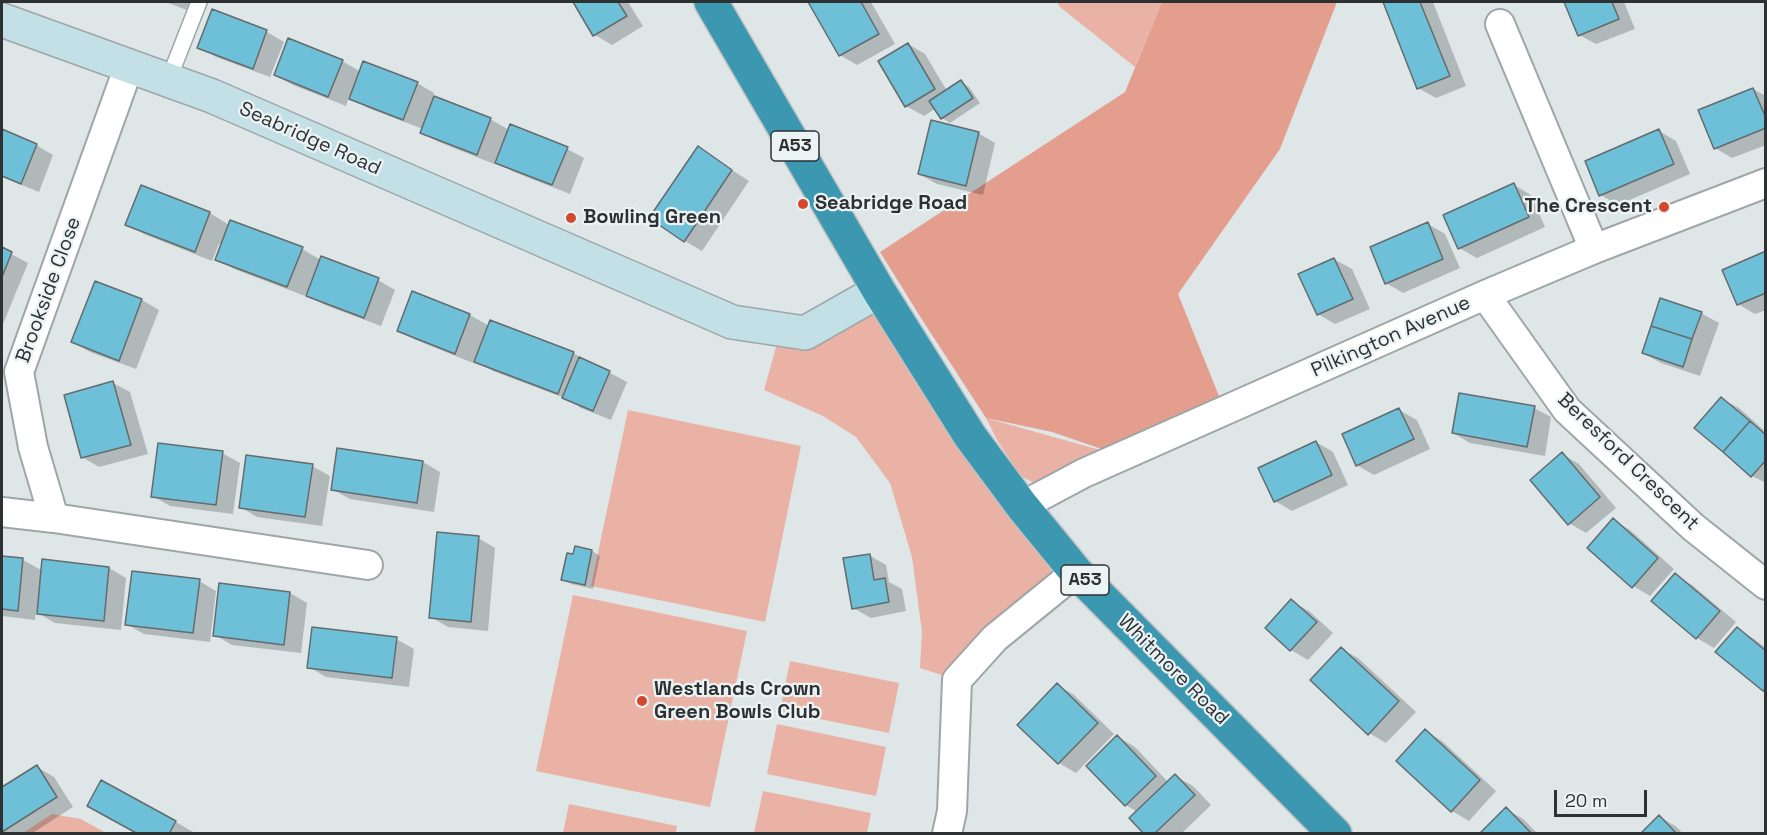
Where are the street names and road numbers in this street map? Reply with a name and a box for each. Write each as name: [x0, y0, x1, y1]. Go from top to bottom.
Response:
street label: Seabridge Road: [235, 97, 385, 181]
road number: A53: [771, 131, 819, 161]
street label: Brookside Close: [11, 214, 87, 366]
street label: Pilkington Avenue: [1308, 291, 1474, 383]
street label: Beresford Crescent: [1552, 388, 1704, 536]
road number: A53: [1061, 565, 1109, 595]
street label: Whitmore Road: [1113, 610, 1233, 730]

